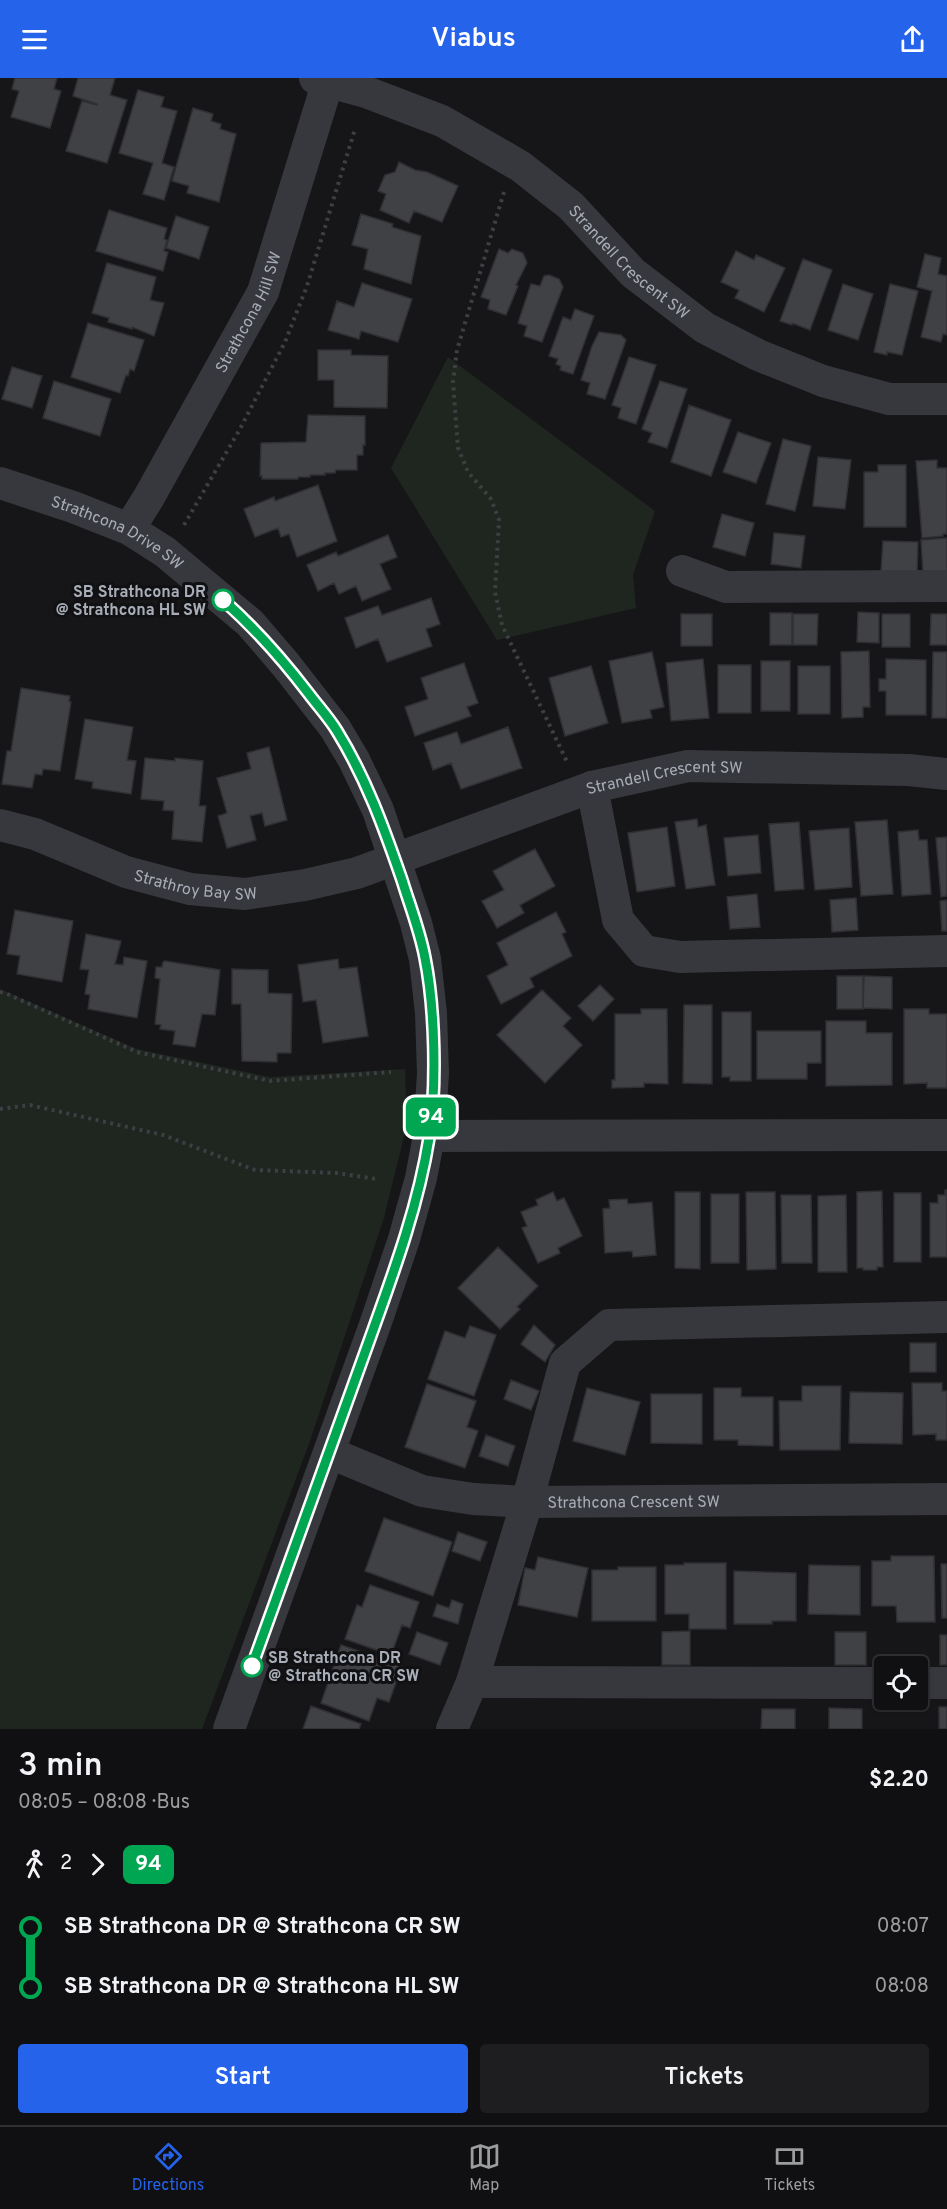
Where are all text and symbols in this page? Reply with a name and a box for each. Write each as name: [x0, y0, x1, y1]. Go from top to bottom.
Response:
text: Viabus: [431, 22, 516, 56]
icon: menu: [18, 23, 51, 56]
icon: share: [896, 23, 929, 56]
street label: Strandell Crescent SW: [563, 202, 693, 324]
street label: Strathcona Hill SW: [212, 250, 287, 377]
street label: Strathcona Drive SW: [48, 492, 187, 575]
place label: SB Strathcona DR @ Strathcona HL SW: [55, 583, 206, 621]
marker: SB Strathcona DR @ Strathcona HL SW: [212, 589, 234, 611]
street label: Strandell Crescent SW: [584, 758, 743, 800]
street label: Strathroy Bay SW: [131, 867, 259, 906]
line badge: 94: [404, 1098, 458, 1136]
text: 94: [418, 1104, 444, 1131]
street label: Strathcona Crescent SW: [547, 1493, 720, 1514]
place label: SB Strathcona DR @ Strathcona CR SW: [268, 1649, 419, 1687]
marker: SB Strathcona DR @ Strathcona CR SW: [241, 1655, 263, 1677]
map controls: [874, 1656, 928, 1710]
button: locate: [874, 1656, 928, 1710]
text: 3 min: [18, 1746, 103, 1788]
text: $2.20: [869, 1767, 929, 1794]
text: 08:05 – 08:08 · Bus: [18, 1790, 190, 1816]
icon: walk: [18, 1848, 51, 1881]
icon: forward: [81, 1848, 114, 1881]
text: 2: [60, 1851, 72, 1877]
text: 94: [135, 1851, 162, 1878]
text: SB Strathcona DR @ Strathcona CR SW: [64, 1914, 461, 1941]
text: 08:07: [877, 1914, 929, 1940]
text: SB Strathcona DR @ Strathcona HL SW: [64, 1974, 460, 2001]
text: 08:08: [874, 1974, 929, 2000]
button: Start: [18, 2044, 468, 2113]
button: Tickets: [480, 2044, 929, 2113]
tab: Directions: [132, 2140, 204, 2196]
tab: Map: [468, 2140, 501, 2196]
tab: Tickets: [764, 2140, 815, 2196]

